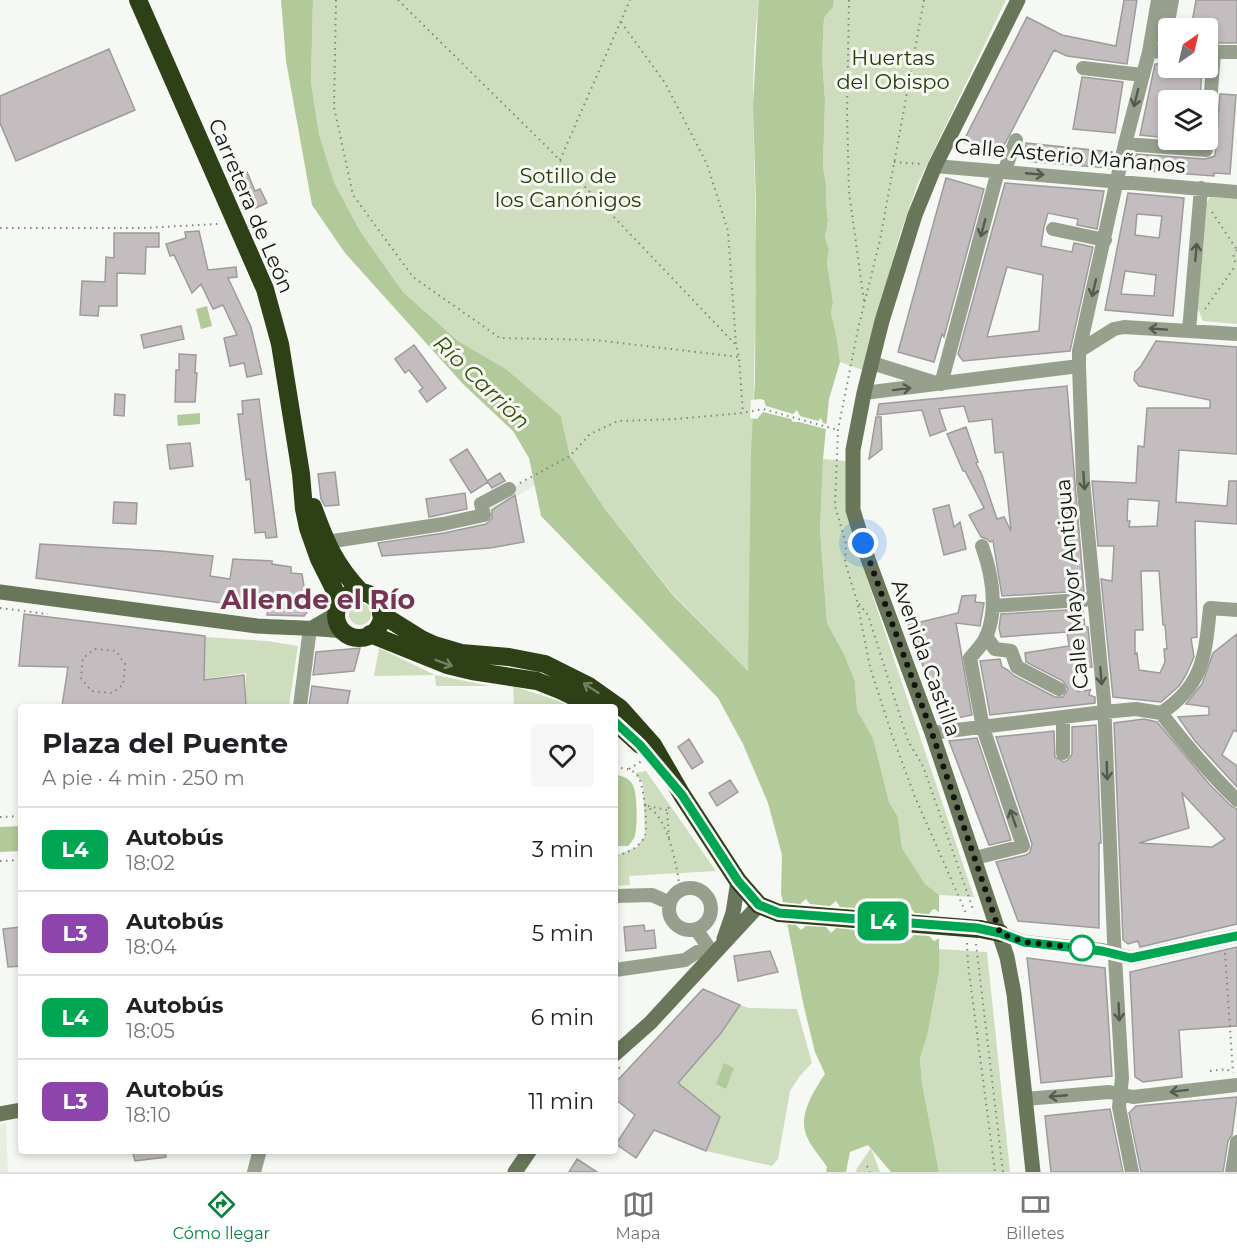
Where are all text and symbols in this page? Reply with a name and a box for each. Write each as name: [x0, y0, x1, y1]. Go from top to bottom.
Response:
north arrow: [1158, 18, 1218, 78]
map controls: [1158, 18, 1218, 150]
park label: Huertas del Obispo: [836, 45, 950, 94]
one-way arrow: [1130, 88, 1142, 107]
button: layers: [1158, 90, 1218, 150]
street label: Carretera de León: [203, 115, 300, 297]
street label: Calle Asterio Mañanos: [953, 133, 1187, 178]
park label: Sotillo de los Canónigos: [495, 163, 641, 212]
one-way arrow: [1025, 169, 1045, 180]
one-way arrow: [977, 218, 988, 237]
one-way arrow: [1191, 242, 1202, 262]
one-way arrow: [1087, 278, 1099, 297]
one-way arrow: [1148, 323, 1168, 334]
water label: Río Carrión: [428, 330, 535, 435]
one-way arrow: [892, 383, 912, 394]
one-way arrow: [1078, 471, 1089, 491]
street label: Calle Mayor Antigua: [1050, 478, 1093, 690]
your location: [848, 528, 878, 558]
street label: Avenida Castilla: [886, 576, 967, 740]
district label: Allende el Río: [220, 583, 415, 616]
one-way arrow: [435, 658, 453, 669]
one-way arrow: [1096, 665, 1107, 685]
one-way arrow: [583, 682, 600, 694]
button: heart: [531, 724, 594, 787]
text: Plaza del Puente: [42, 726, 288, 760]
one-way arrow: [1101, 760, 1112, 780]
text: A pie · 4 min · 250 m: [42, 766, 245, 790]
one-way arrow: [1007, 809, 1018, 828]
text: Autobús: [126, 824, 223, 851]
text: 3 min: [532, 836, 594, 863]
text: L4: [62, 837, 88, 862]
text: 18:02: [126, 851, 175, 875]
line badge: L4: [856, 902, 910, 940]
text: Autobús: [126, 908, 223, 935]
text: L4: [870, 909, 896, 934]
text: 5 min: [532, 920, 594, 947]
text: L3: [62, 921, 88, 946]
text: 18:04: [126, 935, 177, 959]
unlabelled marker: [1069, 935, 1095, 961]
text: Autobús: [126, 992, 223, 1019]
one-way arrow: [1113, 1002, 1124, 1022]
text: 6 min: [531, 1004, 594, 1031]
text: L4: [62, 1005, 88, 1030]
text: 18:05: [126, 1019, 175, 1043]
text: Autobús: [126, 1076, 223, 1103]
one-way arrow: [1169, 1086, 1189, 1097]
text: 11 min: [528, 1088, 594, 1115]
text: L3: [62, 1089, 88, 1114]
one-way arrow: [1049, 1091, 1068, 1102]
text: 18:10: [126, 1103, 171, 1127]
tab: Cómo llegar: [173, 1188, 270, 1243]
tab: Mapa: [616, 1188, 660, 1243]
tab: Billetes: [1006, 1188, 1064, 1243]

